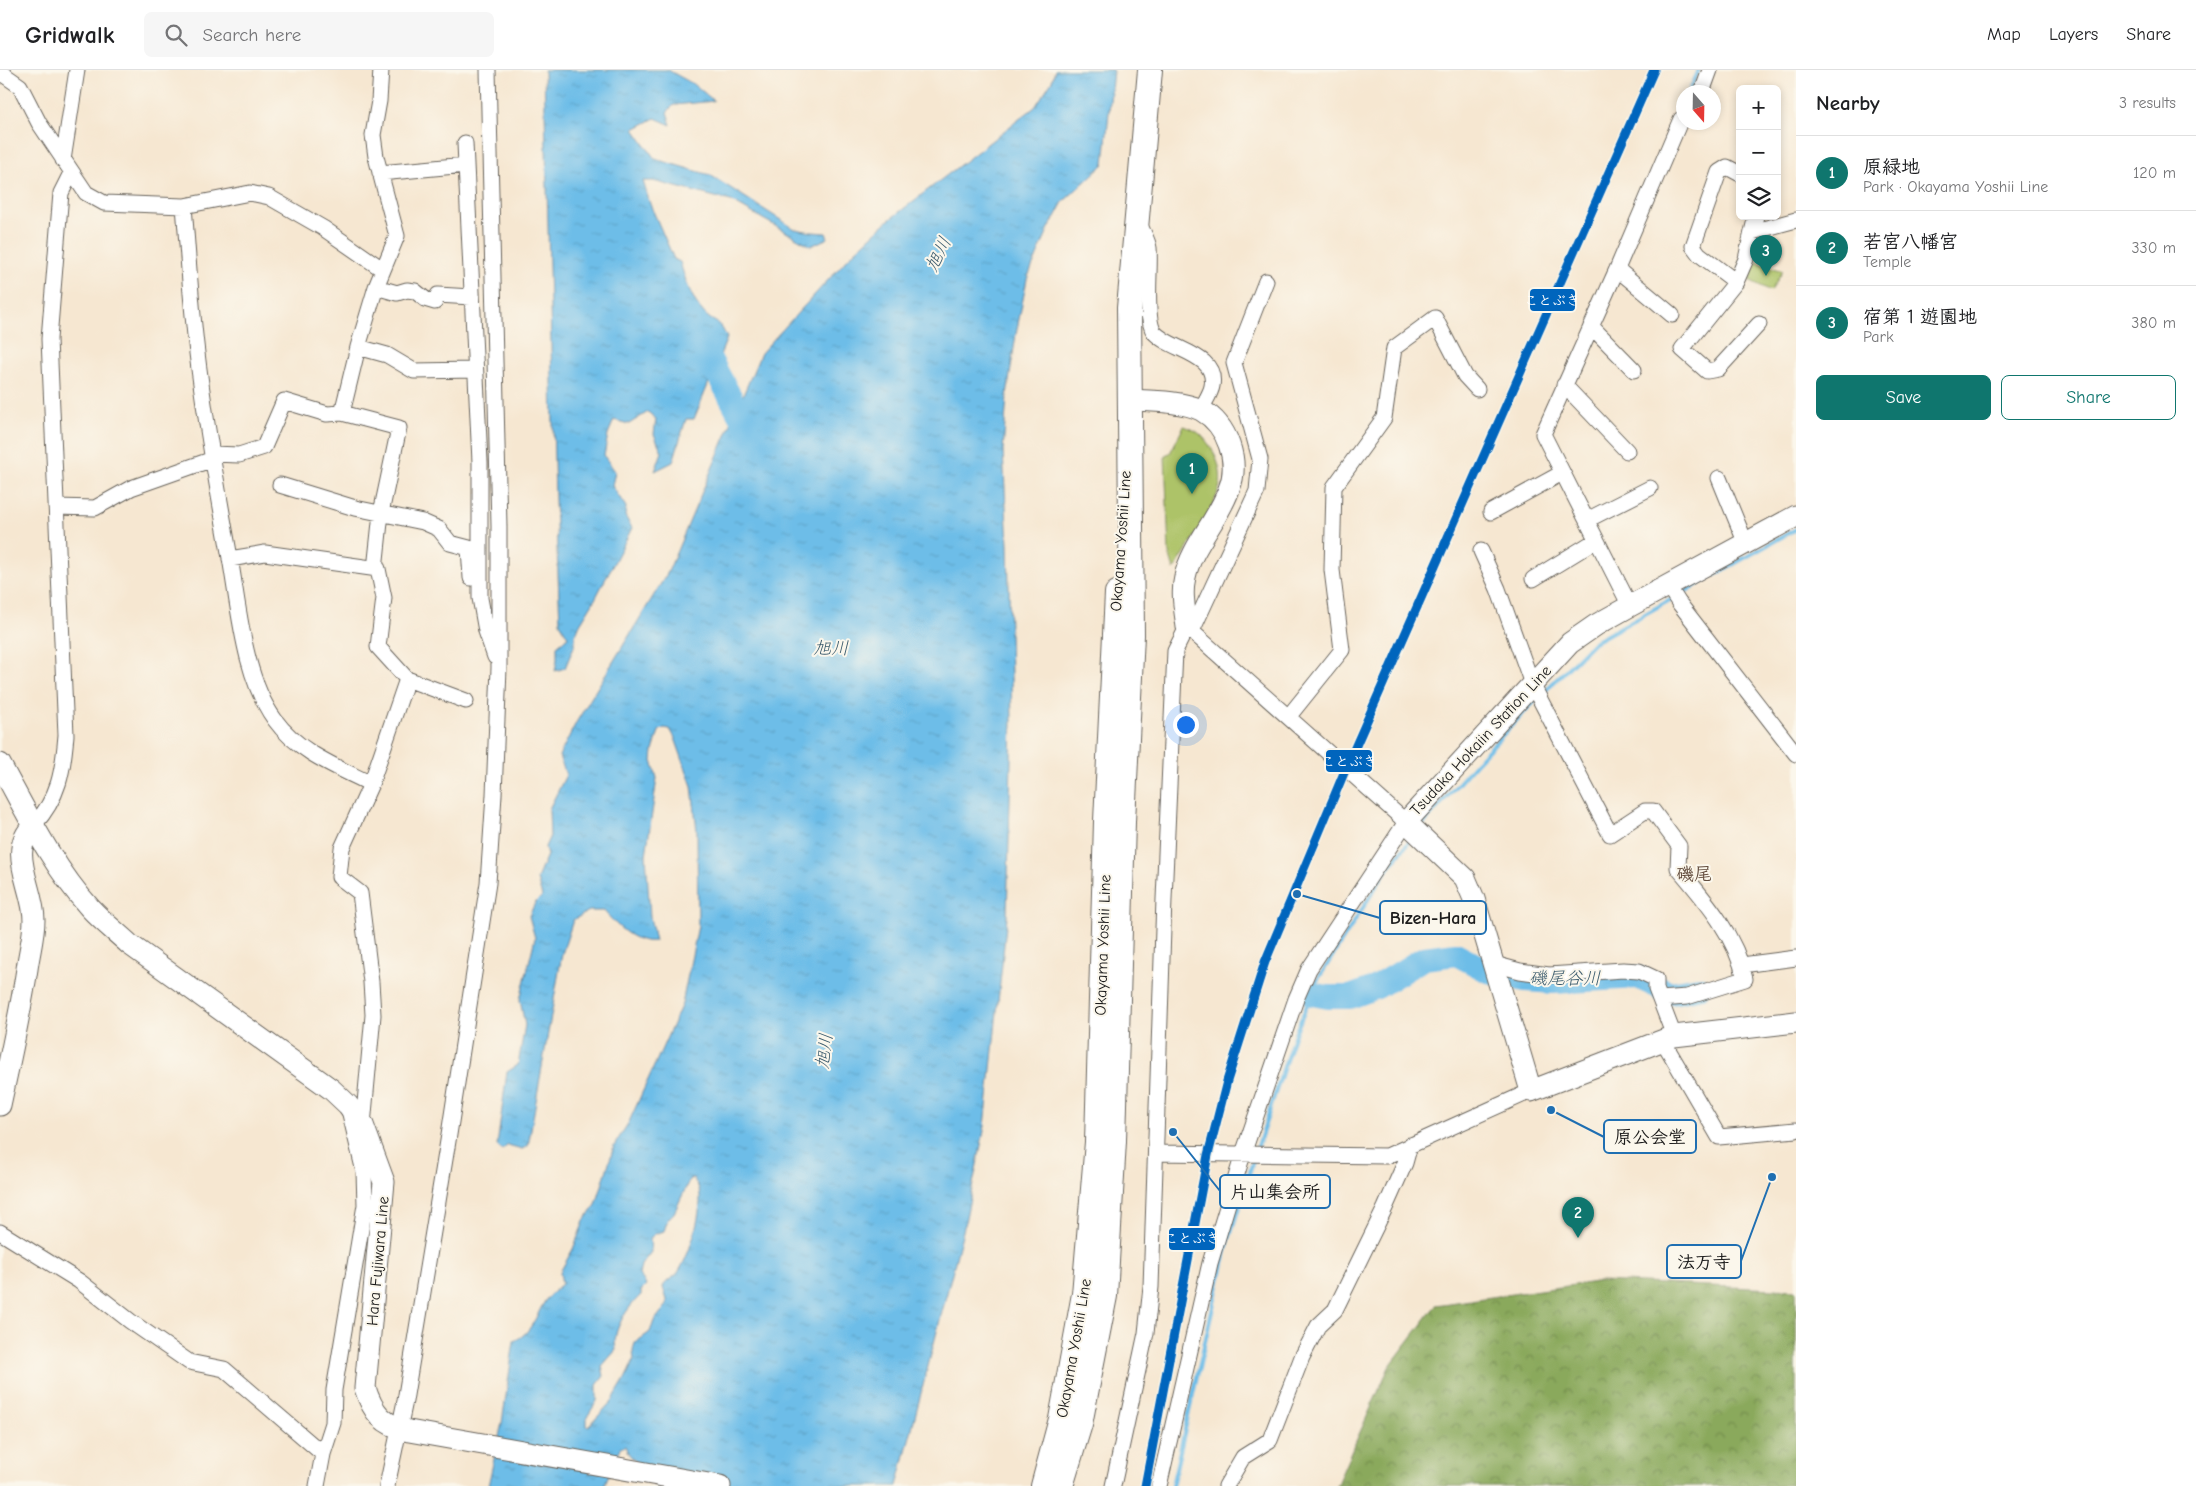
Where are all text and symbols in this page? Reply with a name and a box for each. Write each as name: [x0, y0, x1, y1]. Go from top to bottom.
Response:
search box: [144, 12, 494, 57]
text: Gridwalk: [25, 21, 114, 49]
icon: search: [162, 21, 190, 49]
text: Search here: [202, 24, 301, 46]
text: Map: [1987, 24, 2021, 45]
text: Layers: [2049, 24, 2098, 45]
text: Share: [2126, 24, 2171, 45]
north arrow: [1676, 85, 1721, 130]
map controls: [1736, 85, 1781, 220]
button: +: [1736, 85, 1781, 130]
text: Nearby: [1816, 91, 1880, 115]
text: 3 results: [2119, 94, 2176, 112]
button: −: [1736, 130, 1781, 175]
text: 原緑地: [1863, 156, 1920, 178]
text: 1: [1829, 164, 1835, 182]
text: 120 m: [2133, 164, 2176, 182]
button: layers: [1736, 175, 1781, 220]
text: Park · Okayama Yoshii Line: [1863, 178, 2048, 196]
text: 若宮八幡宮: [1863, 231, 1958, 253]
water label: 旭川: [921, 233, 956, 275]
pin: 3: [1750, 235, 1782, 276]
text: 2: [1828, 239, 1836, 257]
text: 330 m: [2131, 239, 2176, 257]
text: Temple: [1863, 253, 1911, 271]
line badge: ことぶき: [1529, 288, 1576, 312]
text: ことぶき: [1524, 292, 1580, 309]
text: 宿第１遊園地: [1863, 306, 1977, 328]
text: 3: [1828, 314, 1836, 332]
text: 380 m: [2131, 314, 2176, 332]
text: Park: [1863, 328, 1894, 346]
button: Save: [1816, 375, 1991, 420]
button: Share: [2001, 375, 2176, 420]
pin: 1: [1176, 453, 1208, 494]
street label: Okayama Yoshii Line: [1107, 470, 1135, 612]
water label: 旭川: [813, 638, 849, 659]
street label: Tsudaka Hokaiin Station Line: [1406, 662, 1555, 819]
your location: [1173, 712, 1199, 738]
line badge: ことぶき: [1325, 749, 1373, 773]
text: ことぶき: [1321, 753, 1377, 770]
district label: 磯尾: [1676, 864, 1712, 885]
street label: Okayama Yoshii Line: [1092, 874, 1114, 1016]
callout: Bizen-Hara: [1380, 901, 1486, 934]
text: Bizen-Hara: [1390, 908, 1476, 929]
water label: 磯尾谷川: [1529, 968, 1601, 989]
water label: 旭川: [812, 1032, 837, 1070]
callout: 原公会堂: [1604, 1120, 1696, 1153]
text: 原公会堂: [1614, 1127, 1686, 1148]
callout: 片山集会所: [1220, 1175, 1330, 1208]
text: 片山集会所: [1230, 1182, 1320, 1203]
street label: Hara Fujiwara Line: [363, 1196, 393, 1327]
pin: 2: [1562, 1197, 1594, 1238]
line badge: ことぶき: [1168, 1227, 1216, 1251]
text: ことぶき: [1164, 1230, 1220, 1247]
callout: 法万寺: [1667, 1245, 1741, 1278]
text: 法万寺: [1677, 1252, 1731, 1273]
street label: Okayama Yoshii Line: [1053, 1277, 1095, 1419]

